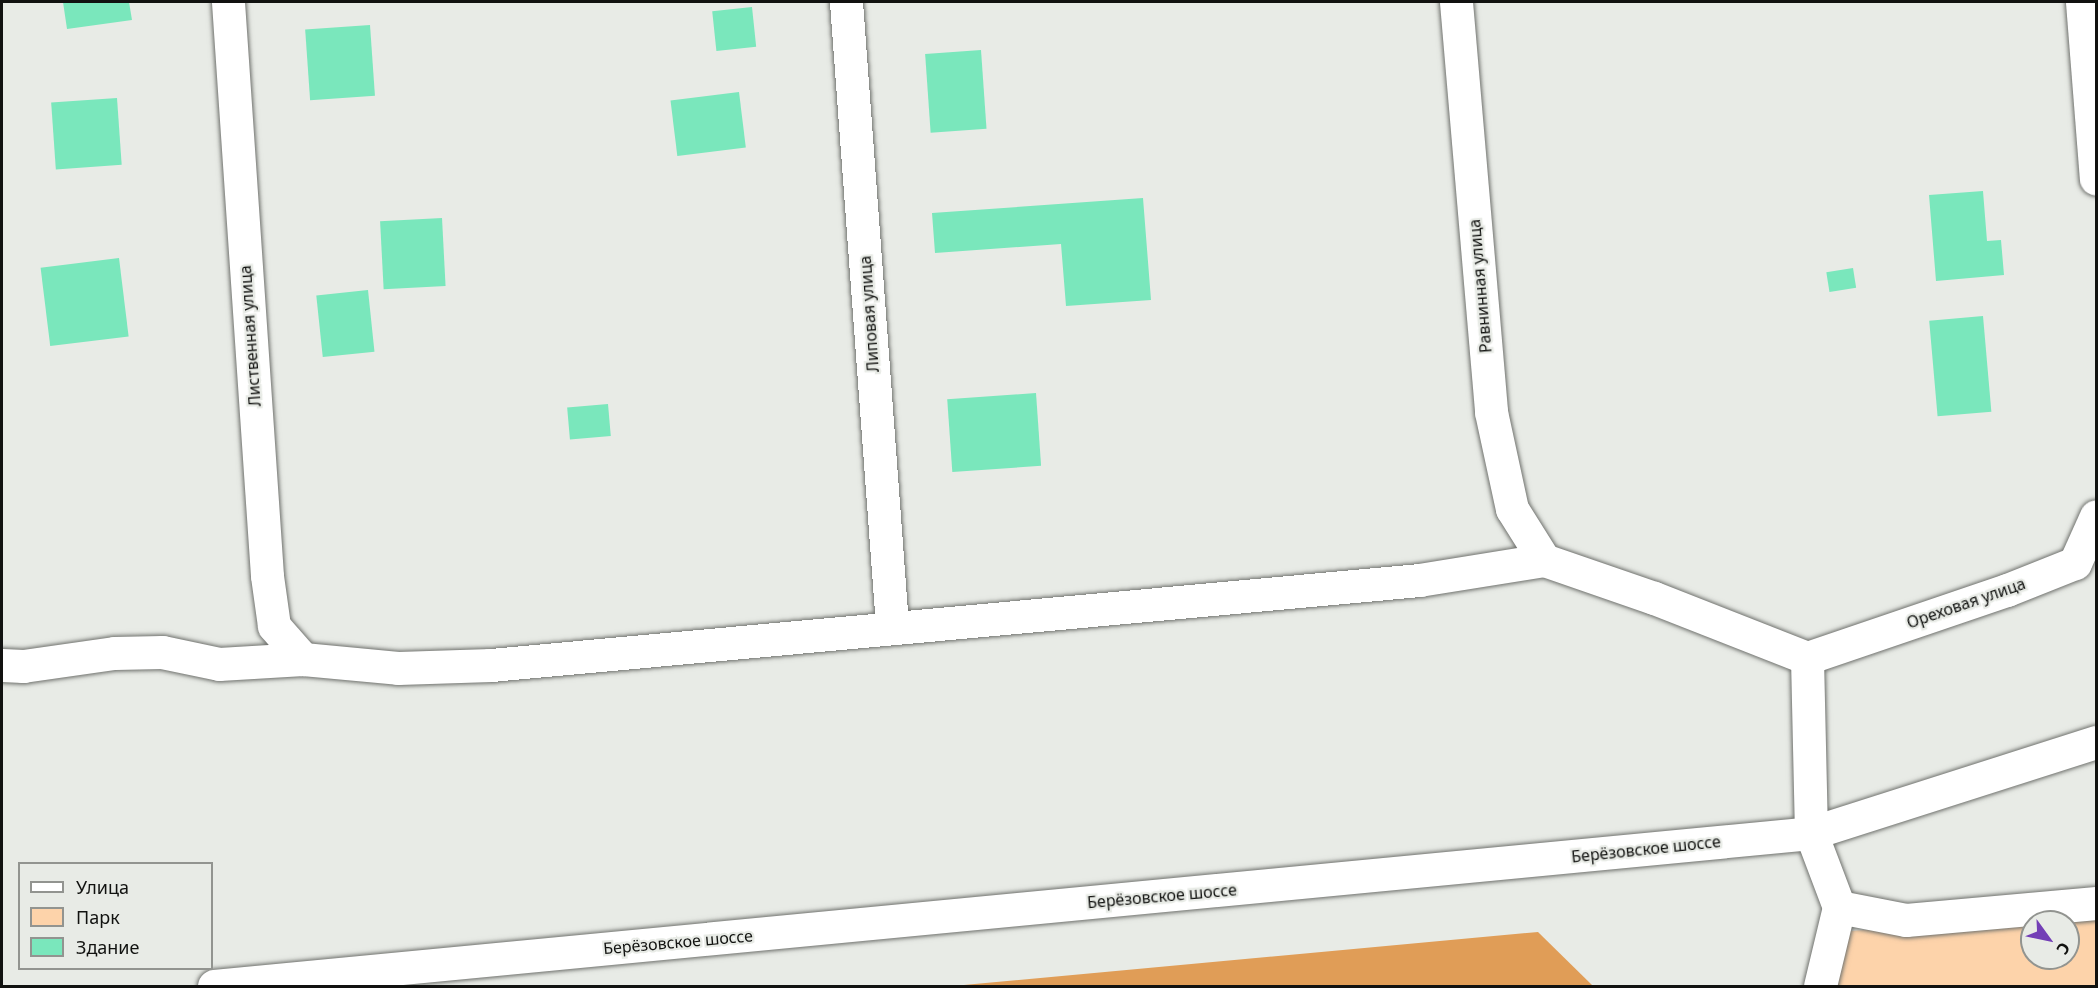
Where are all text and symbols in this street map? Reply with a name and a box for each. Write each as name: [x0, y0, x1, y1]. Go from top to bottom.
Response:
street label: Равнинная улица: [1465, 218, 1495, 354]
street label: Липовая улица: [855, 255, 883, 373]
street label: Лиственная улица: [235, 265, 265, 407]
street label: Ореховая улица: [1904, 574, 2028, 632]
street label: Берёзовское шоссе: [1570, 832, 1722, 866]
legend: [18, 862, 213, 970]
text: Улица: [76, 875, 129, 899]
street label: Берёзовское шоссе: [1086, 880, 1238, 912]
text: Парк: [76, 905, 120, 929]
north arrow: [2020, 910, 2080, 970]
street label: Берёзовское шоссе: [602, 926, 754, 958]
text: Здание: [76, 935, 139, 959]
text: С: [2051, 938, 2075, 959]

